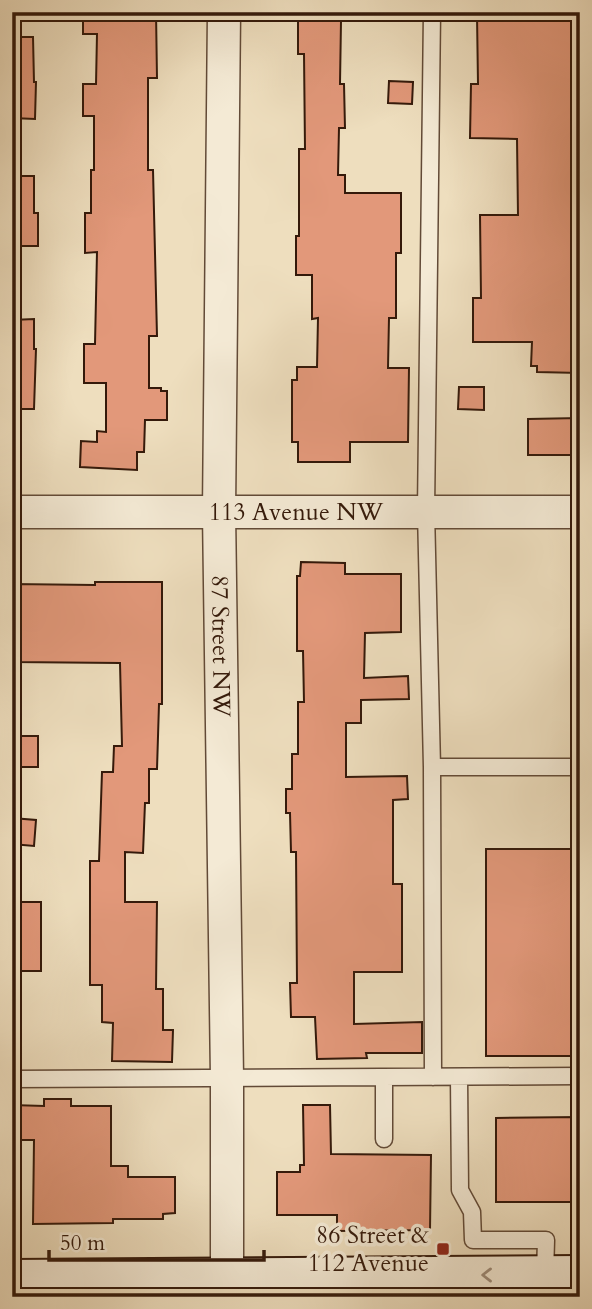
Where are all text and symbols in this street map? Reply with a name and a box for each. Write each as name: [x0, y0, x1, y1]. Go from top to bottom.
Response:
street label: 113 Avenue NW: [209, 496, 384, 529]
street label: 87 Street NW: [203, 575, 238, 718]
scale bar: [49, 1218, 264, 1262]
place label: 86 Street & 112 Avenue: [308, 1219, 429, 1280]
text: 50 m: [60, 1229, 105, 1258]
marker: 86 Street & 112 Avenue: [435, 1241, 451, 1257]
one-way arrow: [481, 1268, 492, 1283]

